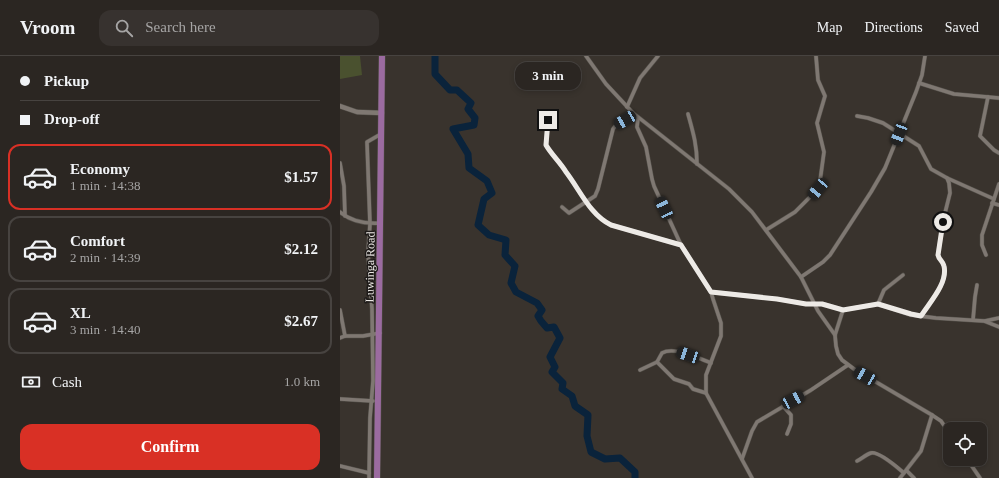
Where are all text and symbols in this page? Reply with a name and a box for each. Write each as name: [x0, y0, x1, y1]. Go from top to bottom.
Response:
search box: [99, 10, 379, 46]
text: Vroom: [20, 17, 75, 38]
icon: search: [113, 17, 135, 39]
text: Search here: [145, 19, 216, 35]
text: Map: [817, 20, 842, 35]
text: Directions: [864, 20, 923, 35]
text: Saved: [945, 20, 979, 35]
callout: 3 min: [515, 62, 581, 90]
text: 3 min: [532, 68, 564, 83]
text: Pickup: [44, 73, 89, 89]
car: [612, 109, 638, 131]
text: Drop-off: [44, 111, 100, 127]
route end: [539, 111, 557, 129]
car: [889, 121, 909, 147]
icon: car: [22, 159, 58, 195]
text: Economy: [70, 161, 130, 177]
text: $1.57: [284, 169, 318, 185]
car: [806, 176, 830, 202]
text: 1 min · 14:38: [70, 178, 140, 193]
car: [653, 195, 675, 221]
route start: [934, 213, 952, 231]
icon: car: [22, 231, 58, 267]
street label: Luwinga Road: [362, 231, 378, 303]
text: Comfort: [70, 233, 125, 249]
text: $2.12: [284, 241, 318, 257]
text: 2 min · 14:39: [70, 250, 140, 265]
icon: car: [22, 303, 58, 339]
text: XL: [70, 305, 91, 321]
text: $2.67: [284, 313, 318, 329]
text: 3 min · 14:40: [70, 322, 140, 337]
car: [675, 345, 701, 365]
car: [852, 365, 878, 387]
icon: cash: [20, 371, 42, 393]
text: Cash: [52, 374, 82, 390]
text: 1.0 km: [284, 374, 320, 389]
car: [780, 389, 806, 411]
map controls: [943, 422, 987, 466]
button: locate: [943, 422, 987, 466]
button: Confirm: [20, 424, 320, 470]

